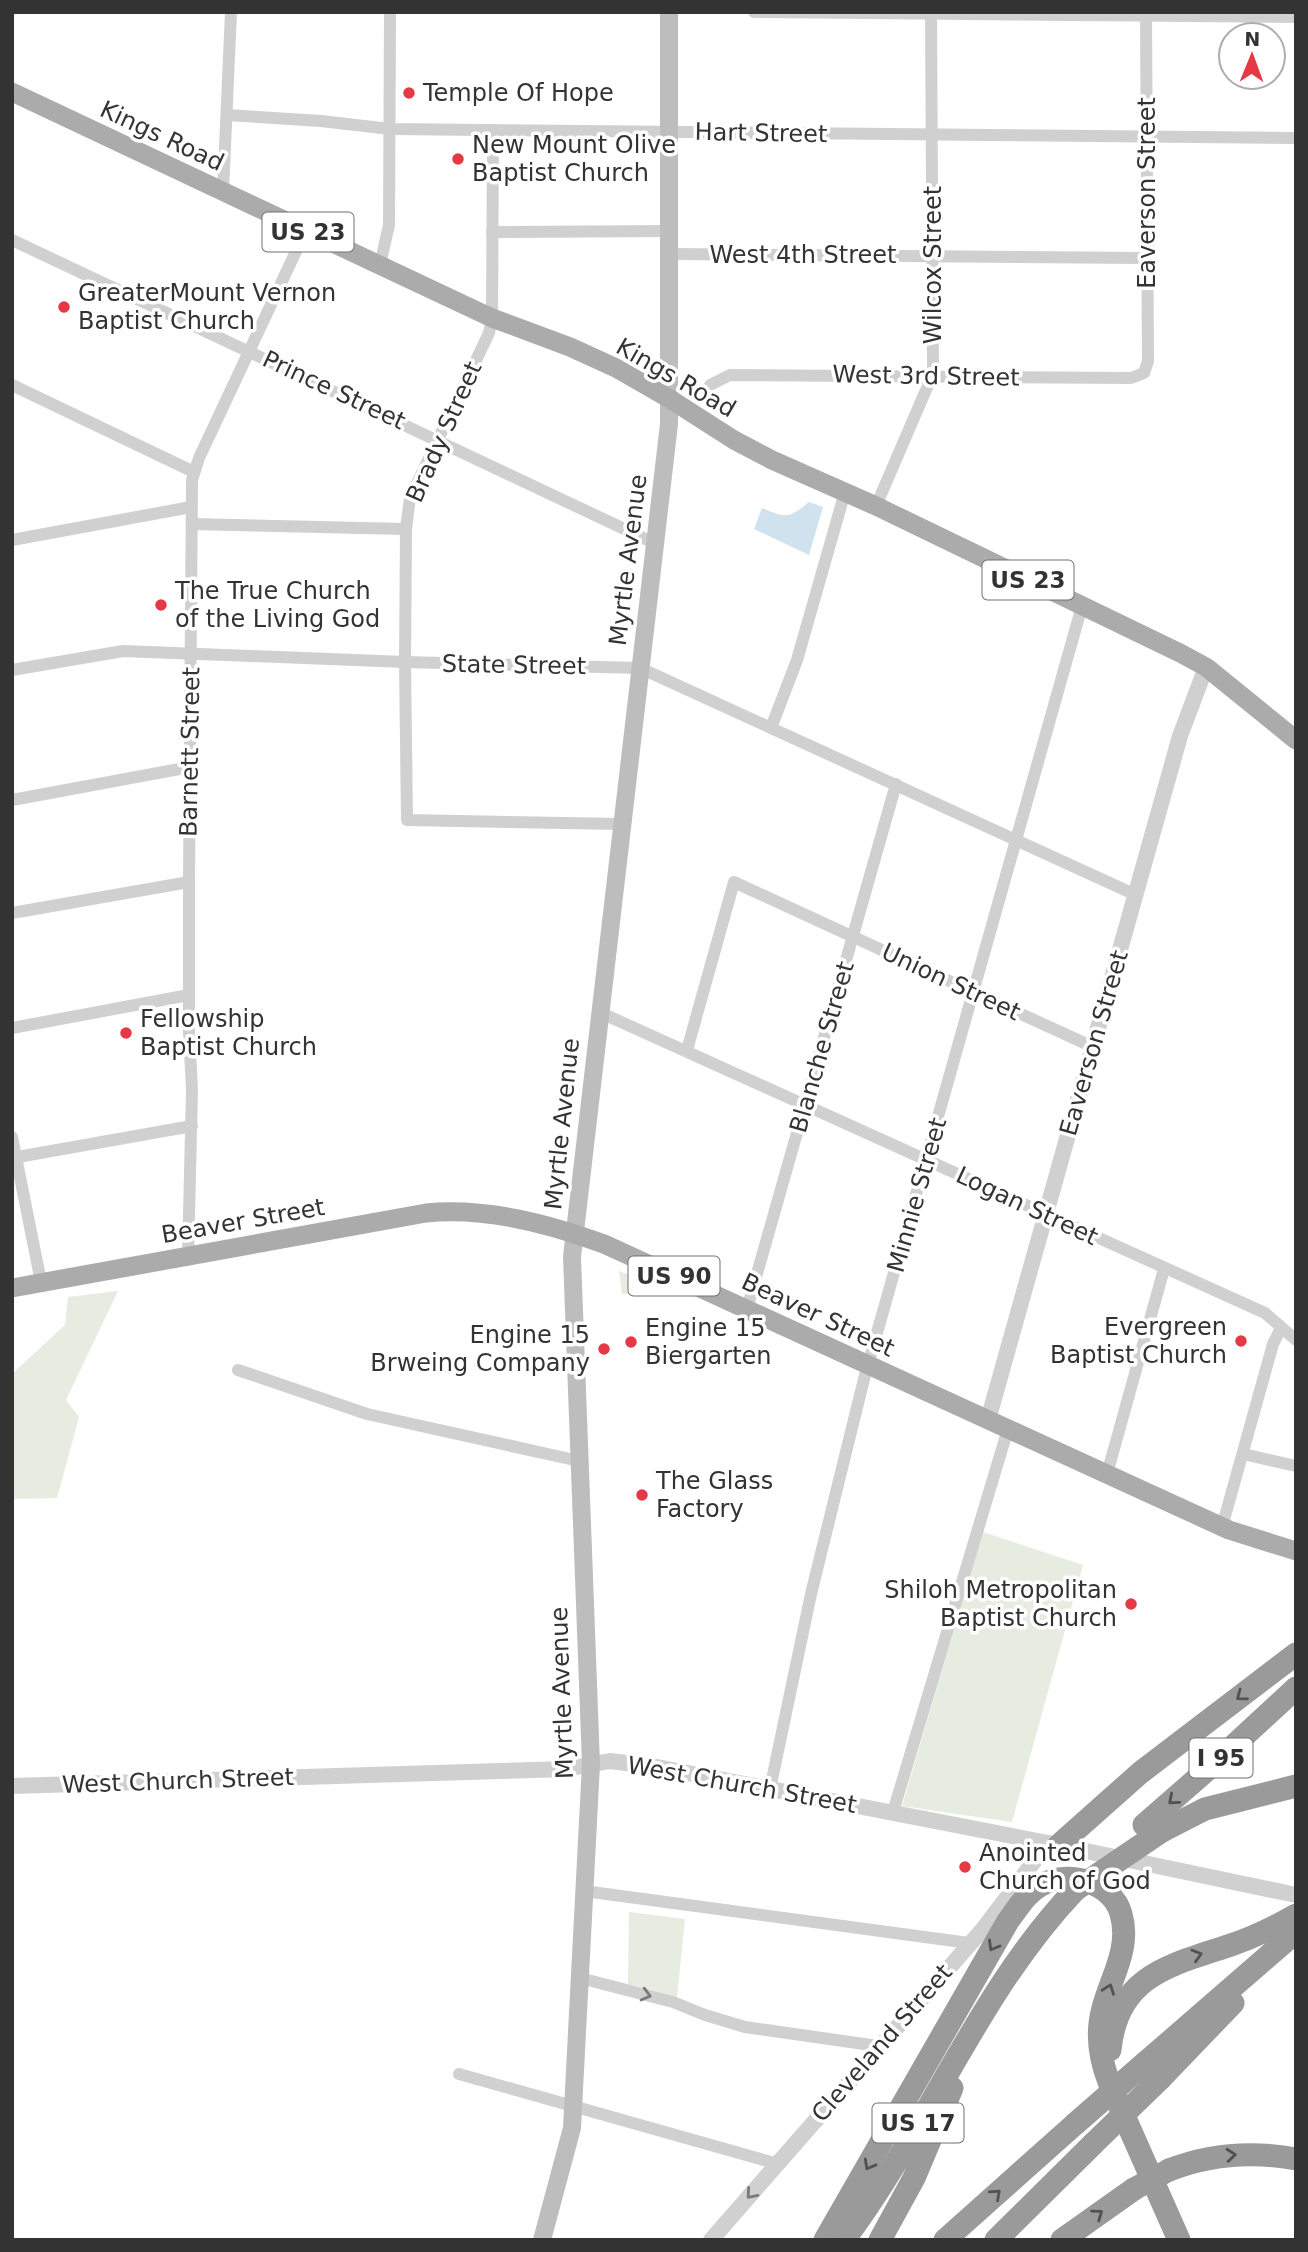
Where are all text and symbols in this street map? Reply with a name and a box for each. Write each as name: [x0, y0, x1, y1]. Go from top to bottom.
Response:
north arrow: [1217, 21, 1287, 91]
text: N: [1244, 28, 1260, 50]
place label: Temple Of Hope: [422, 79, 614, 107]
marker: Temple Of Hope: [401, 85, 417, 101]
street label: Kings Road: [96, 95, 228, 177]
street label: Eaverson Street: [1133, 97, 1161, 289]
street label: Hart Street: [694, 118, 828, 148]
place label: New Mount Olive Baptist Church: [472, 131, 676, 187]
marker: New Mount Olive Baptist Church: [450, 151, 466, 167]
street label: Wilcox Street: [919, 186, 947, 344]
road number: US 23: [262, 213, 354, 252]
street label: West 4th Street: [709, 241, 897, 269]
place label: GreaterMount Vernon Baptist Church: [78, 279, 336, 335]
marker: GreaterMount Vernon Baptist Church: [56, 299, 72, 315]
street label: Kings Road: [611, 333, 741, 423]
street label: Prince Street: [258, 345, 410, 435]
street label: Brady Street: [400, 357, 488, 507]
street label: West 3rd Street: [832, 360, 1020, 392]
street label: Myrtle Avenue: [604, 473, 652, 647]
road number: US 23: [982, 560, 1074, 600]
place label: The True Church of the Living God: [174, 577, 380, 633]
marker: The True Church of the Living God: [153, 597, 169, 613]
street label: State Street: [442, 650, 586, 680]
street label: Barnett Street: [175, 667, 205, 837]
street label: Union Street: [877, 938, 1025, 1026]
street label: Eaverson Street: [1054, 947, 1134, 1139]
street label: Blanche Street: [784, 958, 860, 1136]
place label: Fellowship Baptist Church: [140, 1005, 317, 1061]
marker: Fellowship Baptist Church: [118, 1025, 134, 1041]
street label: Myrtle Avenue: [539, 1037, 585, 1211]
street label: Minnie Street: [882, 1114, 952, 1276]
street label: Logan Street: [952, 1161, 1102, 1251]
street label: Beaver Street: [159, 1193, 327, 1249]
road number: US 90: [628, 1256, 720, 1296]
street label: Beaver Street: [737, 1267, 899, 1363]
place label: Evergreen Baptist Church: [1050, 1313, 1227, 1369]
place label: Engine 15 Biergarten: [645, 1314, 772, 1370]
place label: Engine 15 Brweing Company: [370, 1321, 590, 1377]
marker: Evergreen Baptist Church: [1233, 1333, 1249, 1349]
marker: Engine 15 Biergarten: [623, 1334, 639, 1350]
marker: Engine 15 Brweing Company: [596, 1341, 612, 1357]
place label: The Glass Factory: [655, 1467, 773, 1523]
marker: The Glass Factory: [634, 1487, 650, 1503]
place label: Shiloh Metropolitan Baptist Church: [884, 1576, 1117, 1632]
marker: Shiloh Metropolitan Baptist Church: [1123, 1596, 1139, 1612]
street label: Myrtle Avenue: [545, 1606, 579, 1780]
one-way arrow: [1237, 1687, 1249, 1700]
road number: I 95: [1190, 1738, 1252, 1778]
street label: West Church Street: [625, 1751, 859, 1819]
street label: West Church Street: [62, 1763, 294, 1799]
one-way arrow: [1168, 1792, 1181, 1804]
place label: Anointed Church of God: [979, 1839, 1151, 1895]
marker: Anointed Church of God: [957, 1859, 973, 1875]
one-way arrow: [988, 1938, 1001, 1951]
one-way arrow: [1191, 1949, 1203, 1964]
street label: Cleveland Street: [806, 1959, 958, 2127]
one-way arrow: [1101, 1983, 1115, 1995]
one-way arrow: [640, 1987, 652, 2001]
road number: US 17: [872, 2104, 964, 2142]
one-way arrow: [1226, 2148, 1237, 2163]
one-way arrow: [864, 2158, 877, 2170]
one-way arrow: [747, 2186, 759, 2199]
one-way arrow: [988, 2190, 1001, 2203]
one-way arrow: [1090, 2210, 1103, 2222]

